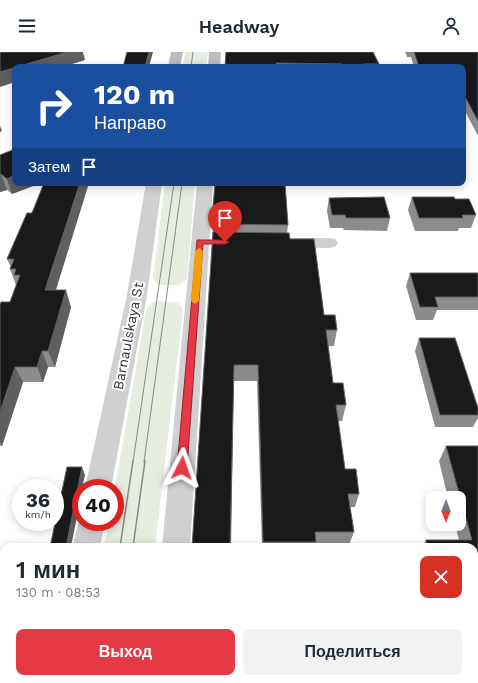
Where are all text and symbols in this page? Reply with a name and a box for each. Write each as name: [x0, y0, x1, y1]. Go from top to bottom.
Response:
icon: menu: [16, 15, 38, 37]
icon: person: [440, 15, 462, 37]
text: Headway: [199, 16, 279, 37]
text: 120 m: [94, 78, 175, 111]
icon: right: [28, 80, 80, 132]
text: Направо: [94, 112, 166, 133]
icon: arrive: [78, 156, 100, 178]
text: Затем: [28, 158, 70, 176]
pin: [208, 201, 242, 242]
icon: arrive: [214, 207, 236, 229]
street label: Barnaulskaya St: [110, 281, 146, 391]
position arrow: [161, 447, 203, 489]
speed limit sign: 40: [72, 479, 124, 531]
text: 36: [26, 488, 50, 512]
north arrow: [426, 491, 466, 531]
map controls: [426, 491, 466, 531]
text: km/h: [25, 509, 51, 520]
text: 1 мин: [16, 556, 80, 584]
button: close: [420, 556, 462, 598]
text: 130 m · 08:53: [16, 585, 100, 600]
button: Выход: [16, 629, 235, 675]
button: Поделиться: [243, 629, 462, 675]

